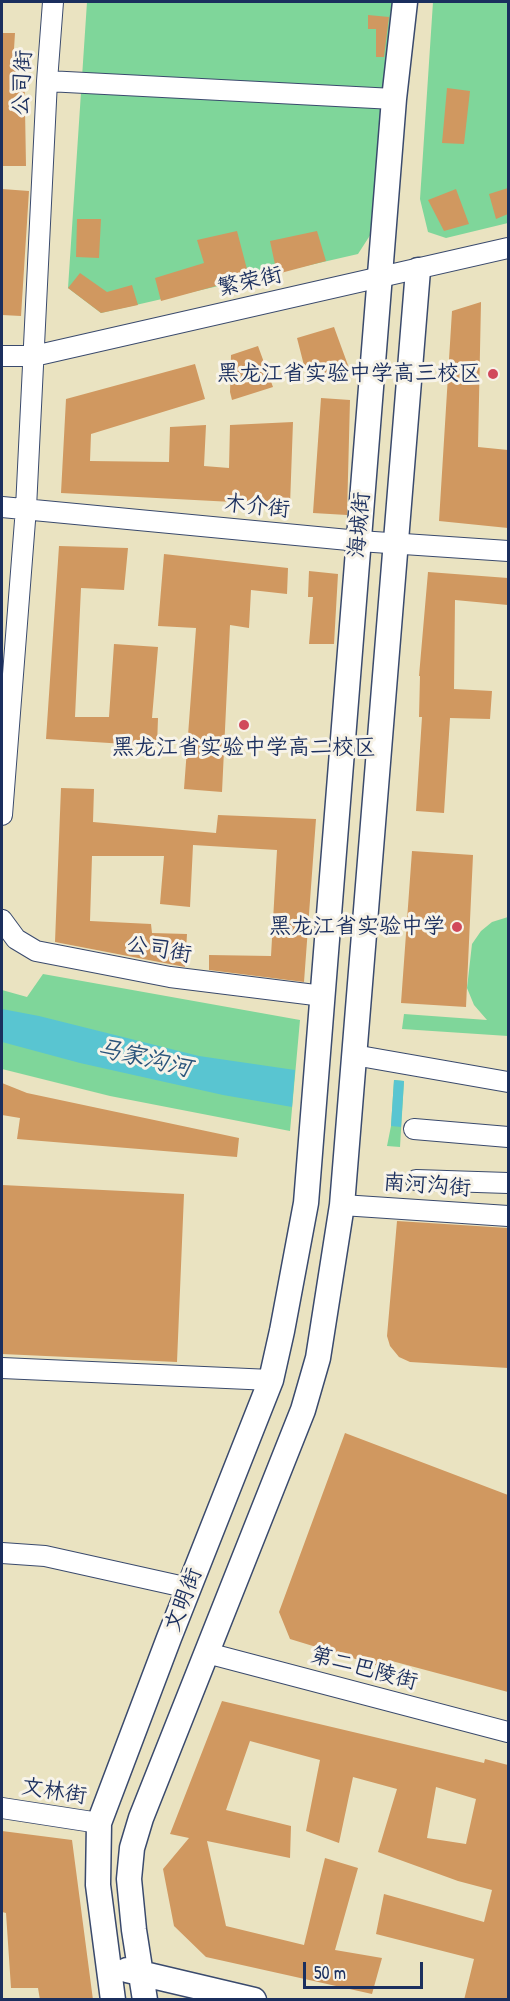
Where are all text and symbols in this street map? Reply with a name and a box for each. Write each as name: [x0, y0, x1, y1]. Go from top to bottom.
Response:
street label: 公司街: [8, 49, 38, 117]
street label: 繁荣街: [215, 262, 285, 302]
place label: 黑龙江省实验中学高三校区: [217, 361, 481, 387]
marker: 黑龙江省实验中学高三校区: [486, 367, 500, 381]
street label: 木介街: [223, 490, 291, 524]
street label: 海城街: [344, 491, 376, 559]
marker: 黑龙江省实验中学高二校区: [237, 718, 251, 732]
place label: 黑龙江省实验中学高二校区: [112, 735, 376, 761]
place label: 黑龙江省实验中学: [269, 914, 445, 940]
marker: 黑龙江省实验中学: [450, 920, 464, 934]
street label: 公司街: [124, 931, 194, 969]
water label: 马家沟河: [94, 1034, 194, 1084]
street label: 南河沟街: [382, 1170, 472, 1202]
street label: 文明街: [160, 1564, 208, 1636]
street label: 第二巴陵街: [307, 1642, 421, 1696]
street label: 文林街: [19, 1774, 89, 1810]
scale bar: [306, 1950, 426, 1988]
text: 50 m: [314, 1960, 346, 1985]

